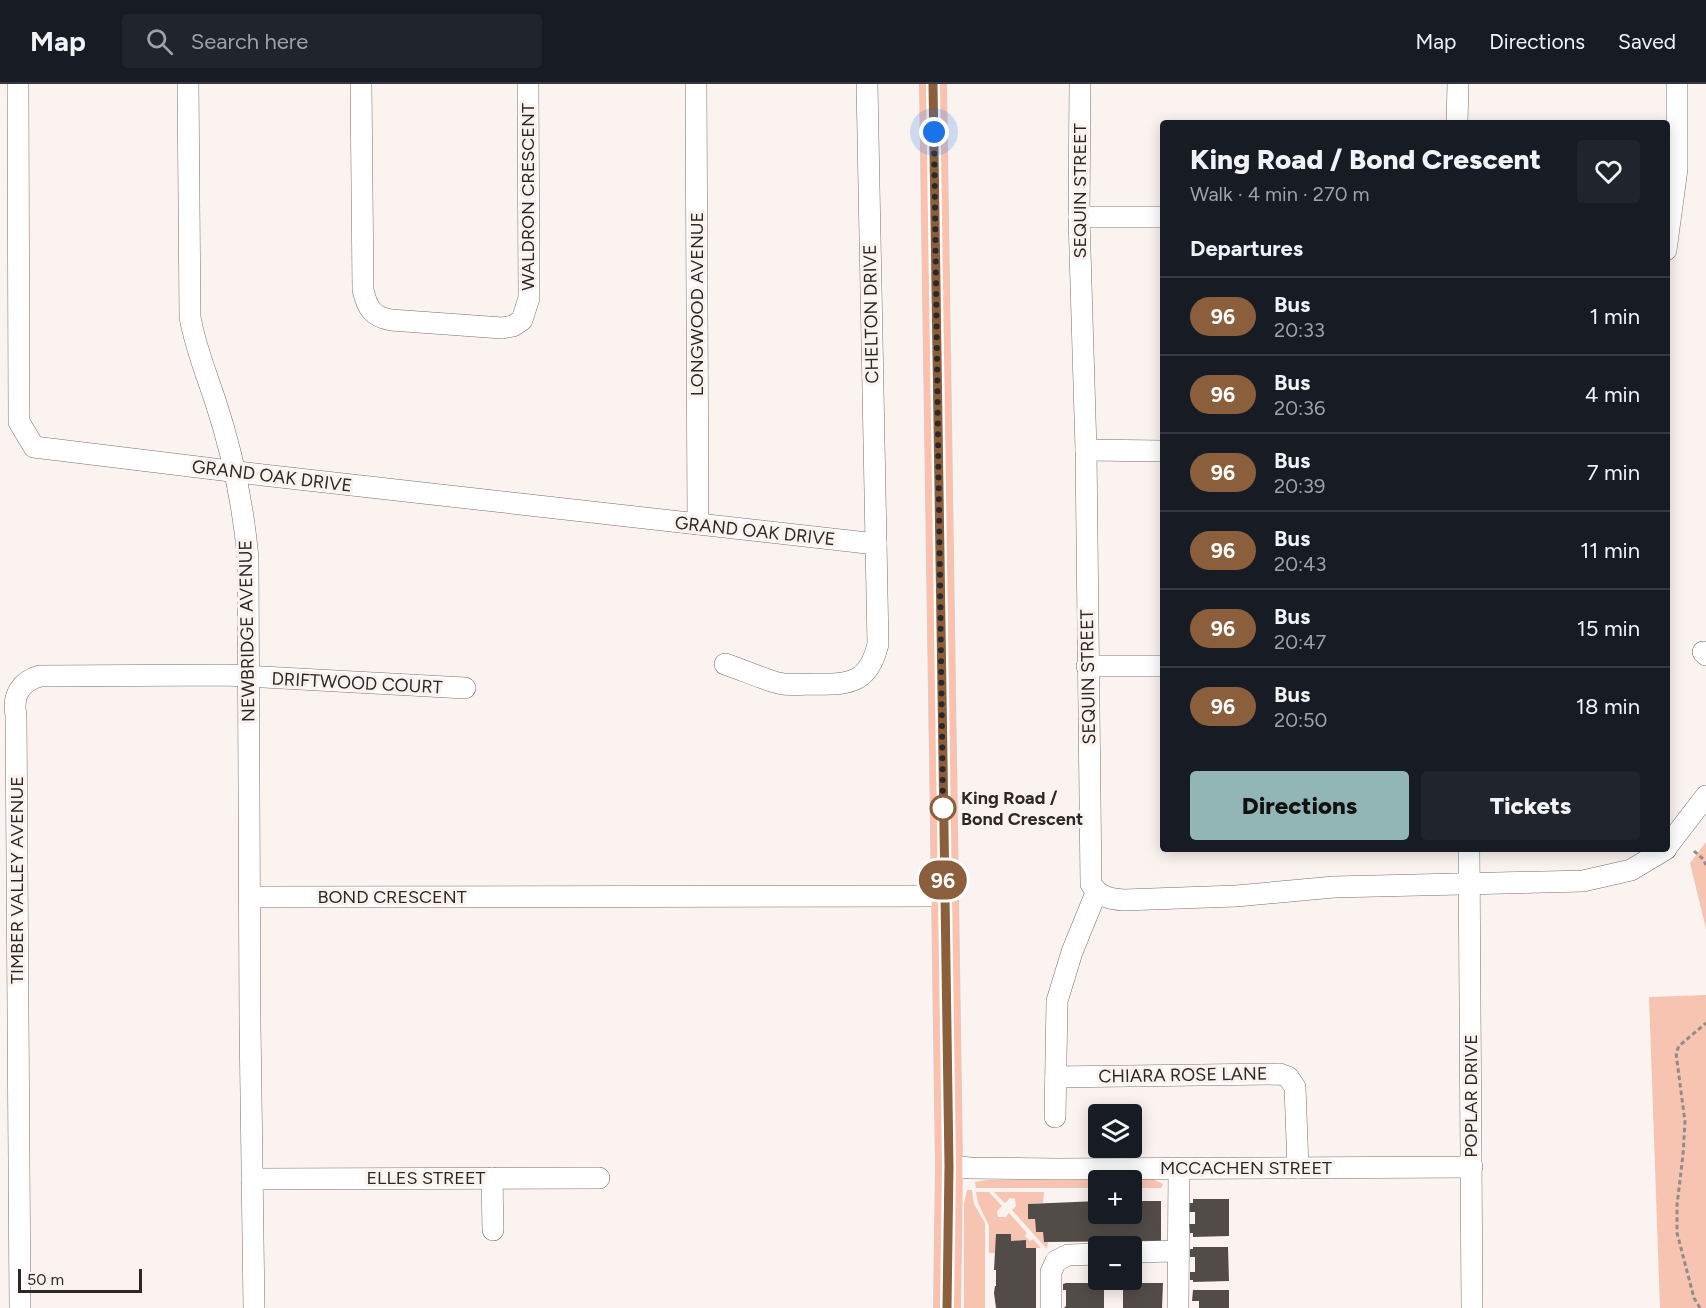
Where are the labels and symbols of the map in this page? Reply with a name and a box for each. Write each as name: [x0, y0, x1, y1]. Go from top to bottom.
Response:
street label: WALDRON CRESCENT: [517, 103, 539, 291]
your location: [919, 117, 949, 147]
street label: SEQUIN STREET: [1069, 123, 1091, 259]
street label: LONGWOOD AVENUE: [686, 212, 708, 396]
street label: CHELTON DRIVE: [859, 244, 883, 384]
street label: GRAND OAK DRIVE: [191, 455, 353, 497]
street label: GRAND OAK DRIVE: [674, 512, 836, 550]
street label: NEWBRIDGE AVENUE: [234, 540, 260, 722]
street label: SEQUIN STREET: [1076, 609, 1100, 745]
street label: DRIFTWOOD COURT: [271, 668, 443, 698]
street label: TIMBER VALLEY AVENUE: [6, 776, 28, 984]
place label: King Road / Bond Crescent: [961, 787, 1083, 830]
marker: King Road / Bond Crescent: [930, 795, 956, 821]
line badge: 96: [916, 860, 970, 900]
street label: BOND CRESCENT: [317, 886, 467, 908]
street label: POPLAR DRIVE: [1460, 1034, 1482, 1158]
street label: CHIARA ROSE LANE: [1098, 1063, 1268, 1087]
street label: MCCACHEN STREET: [1160, 1157, 1332, 1179]
street label: ELLES STREET: [366, 1167, 486, 1189]
scale bar: [18, 1266, 142, 1294]

